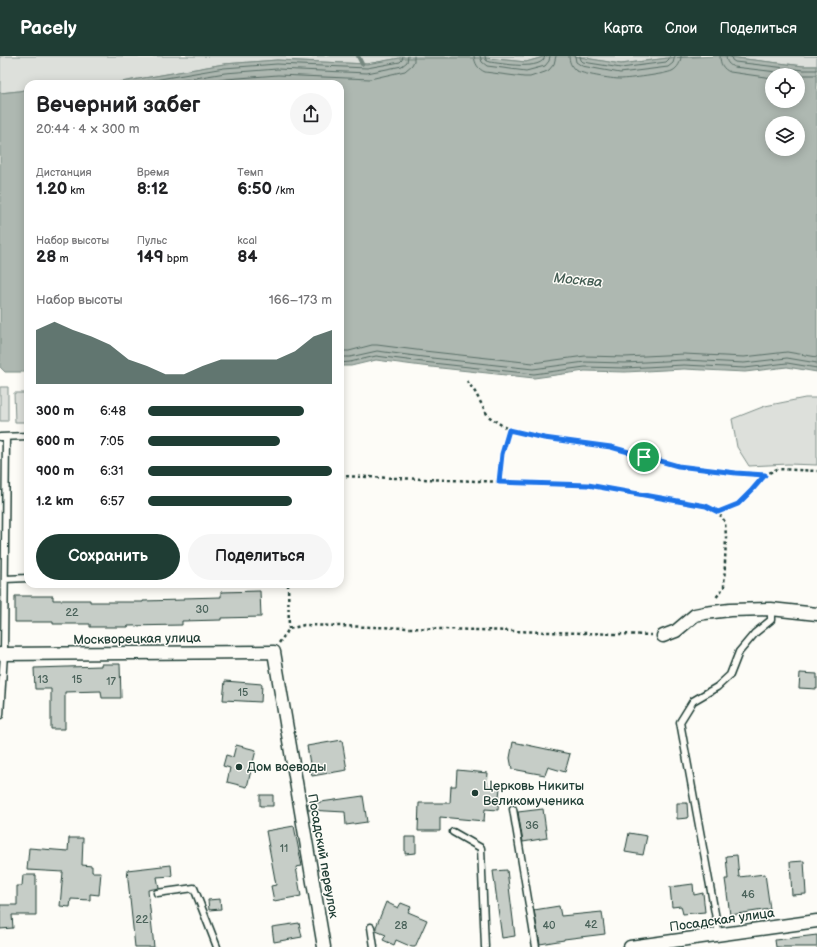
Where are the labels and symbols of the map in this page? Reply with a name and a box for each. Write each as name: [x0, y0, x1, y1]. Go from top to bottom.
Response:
water label: Москва: [553, 269, 603, 291]
pin: [627, 440, 661, 474]
house number: 30: [195, 603, 209, 616]
house number: 22: [66, 606, 79, 619]
street label: Москворецкая улица: [73, 630, 201, 648]
house number: 13: [37, 673, 49, 686]
house number: 15: [72, 673, 82, 686]
house number: 17: [106, 675, 116, 688]
house number: 15: [238, 686, 248, 699]
place label: Дом воеводы: [247, 759, 326, 775]
marker: Дом воеводы: [234, 762, 244, 772]
place label: Церковь Никиты Великомученика: [483, 778, 584, 809]
marker: Церковь Никиты Великомученика: [470, 788, 480, 798]
street label: Посадский переулок: [304, 792, 342, 920]
house number: 36: [525, 819, 539, 832]
house number: 11: [280, 842, 288, 855]
house number: 46: [741, 888, 755, 901]
street label: Посадская улица: [668, 905, 776, 935]
house number: 22: [136, 913, 149, 926]
house number: 42: [584, 918, 598, 931]
house number: 28: [395, 919, 407, 932]
house number: 40: [542, 919, 556, 932]

